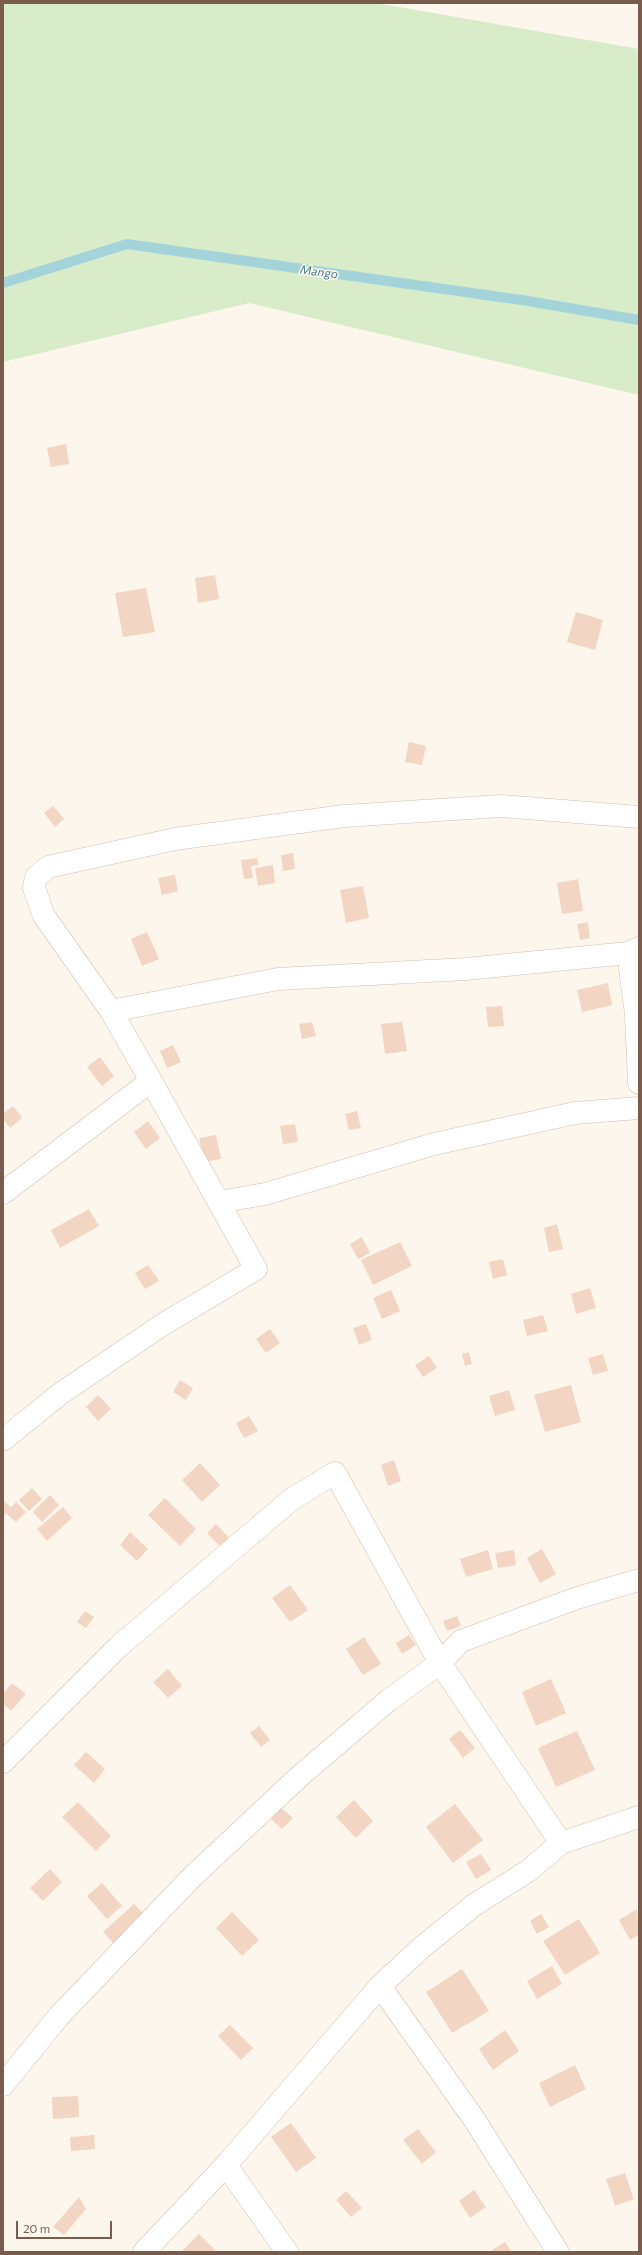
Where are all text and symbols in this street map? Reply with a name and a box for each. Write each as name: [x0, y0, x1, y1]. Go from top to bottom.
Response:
water label: Mango: [299, 262, 339, 282]
scale bar: [18, 2213, 114, 2239]
text: 20 m: [23, 2221, 50, 2235]

